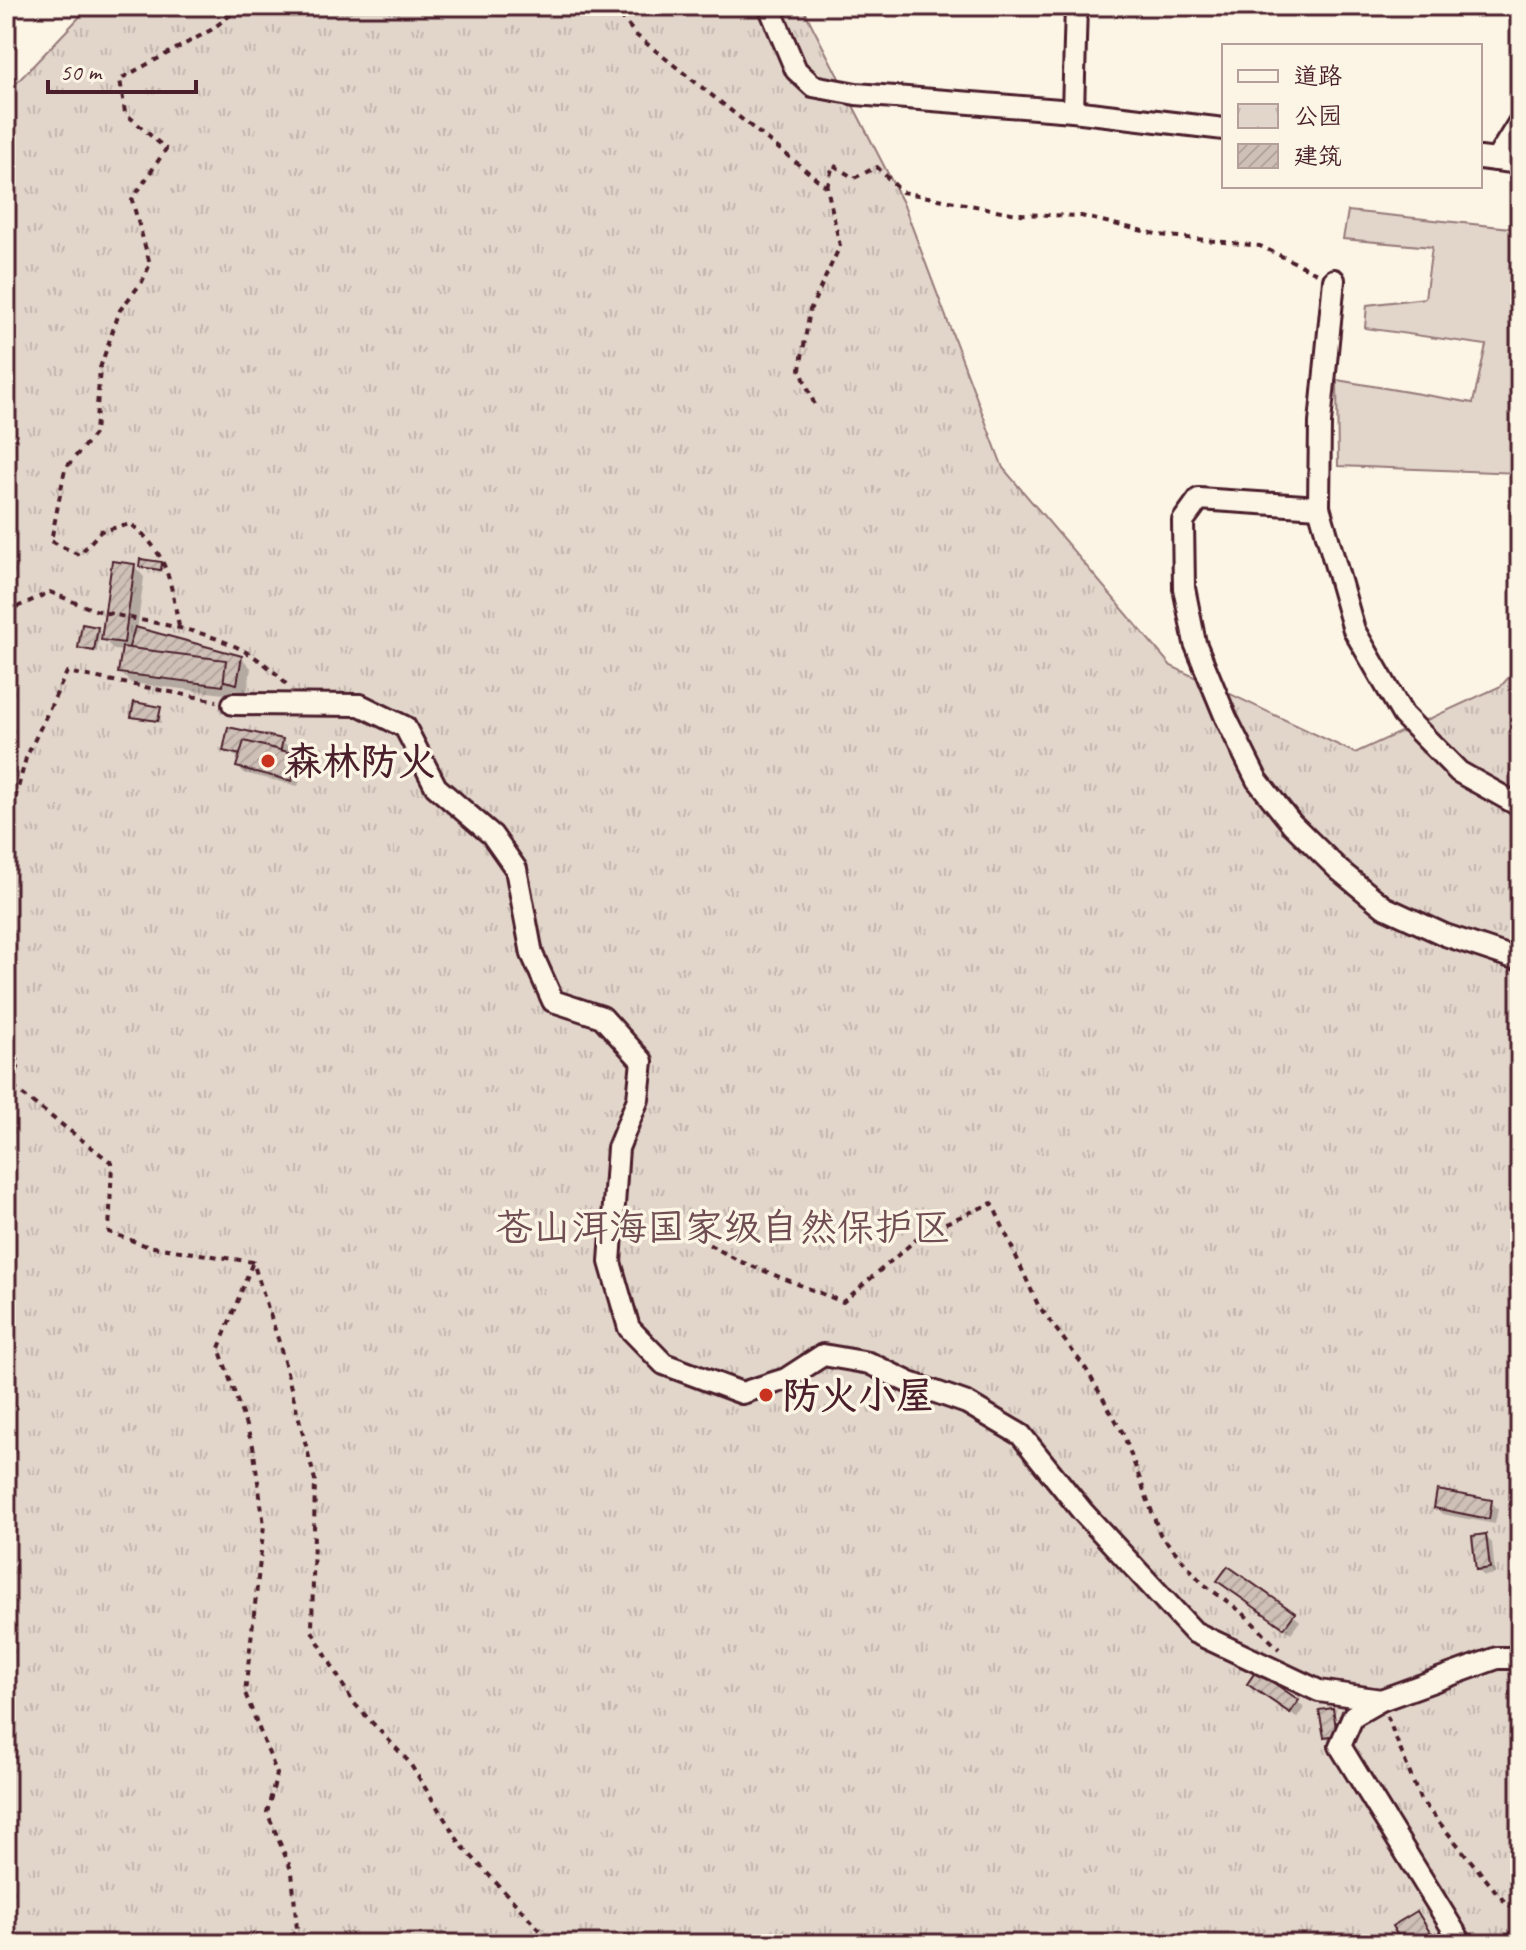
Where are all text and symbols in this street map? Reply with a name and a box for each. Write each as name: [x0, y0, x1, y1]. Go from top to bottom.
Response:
scale bar: [48, 44, 196, 94]
legend: [1222, 44, 1482, 188]
text: 50 m: [60, 57, 103, 87]
text: 道路: [1294, 61, 1342, 91]
text: 公园: [1294, 101, 1342, 131]
text: 建筑: [1294, 141, 1342, 171]
place label: 森林防火: [284, 738, 436, 785]
marker: 森林防火: [259, 752, 277, 770]
park label: 苍山洱海国家级自然保护区: [495, 1204, 951, 1251]
place label: 防火小屋: [782, 1372, 934, 1419]
marker: 防火小屋: [757, 1386, 775, 1404]

